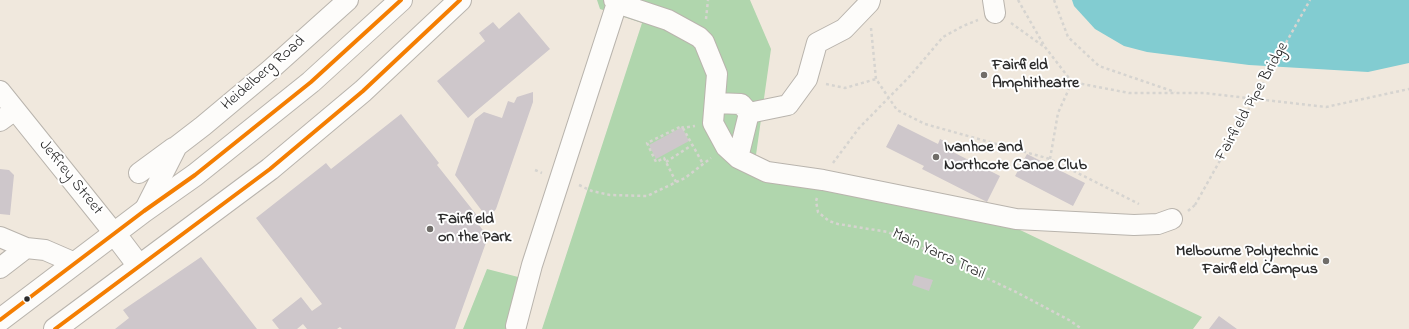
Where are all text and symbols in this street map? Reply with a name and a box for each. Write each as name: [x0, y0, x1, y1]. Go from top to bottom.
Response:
street label: Heidelberg Road: [218, 32, 310, 116]
street label: Fairfield Pipe Bridge: [1212, 39, 1294, 165]
place label: Fairfield Amphitheatre: [992, 56, 1079, 94]
marker: Fairfield Amphitheatre: [979, 70, 989, 80]
street label: Jeffrey Street: [34, 136, 106, 220]
place label: Ivanhoe and Northcote Canoe Club: [944, 138, 1087, 176]
marker: Ivanhoe and Northcote Canoe Club: [931, 152, 941, 162]
place label: Fairfield on the Park: [438, 210, 511, 248]
marker: Fairfield on the Park: [425, 224, 435, 234]
street label: Main Yarra Trail: [889, 225, 987, 285]
place label: Melbourne Polytechnic Fairfield Campus: [1176, 242, 1318, 280]
marker: Melbourne Polytechnic Fairfield Campus: [1321, 256, 1331, 266]
unlabelled marker: [22, 294, 32, 304]

